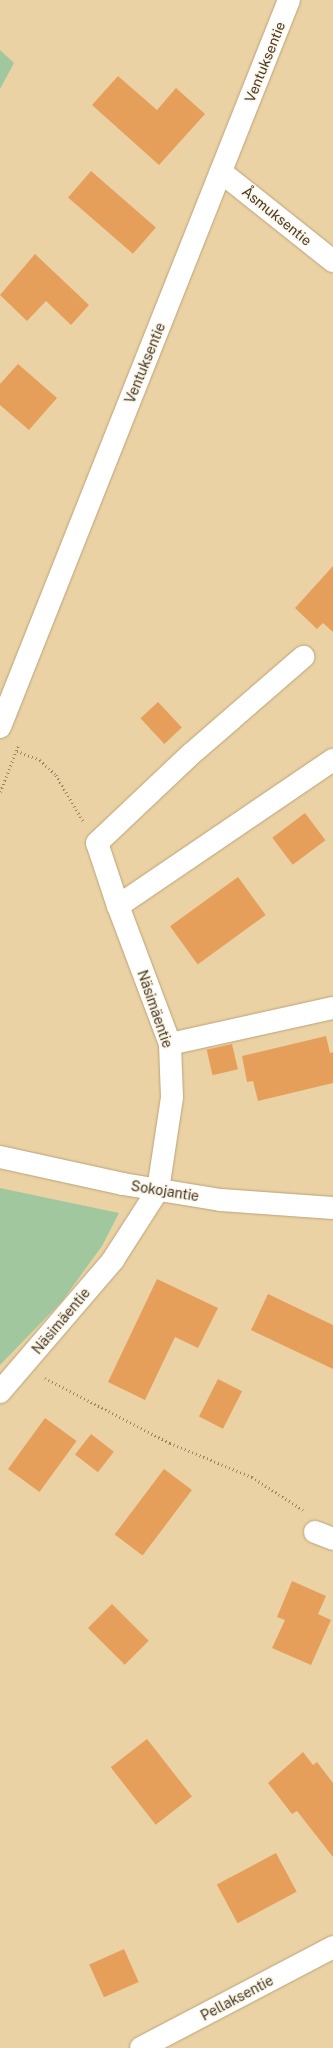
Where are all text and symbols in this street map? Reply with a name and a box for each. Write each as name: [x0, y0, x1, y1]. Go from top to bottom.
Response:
street label: Ventuksentie: [241, 19, 289, 105]
street label: Åsmuksentie: [239, 183, 315, 249]
street label: Ventuksentie: [121, 320, 169, 406]
street label: Näsimäentie: [134, 968, 176, 1050]
street label: Sokojantie: [130, 1177, 200, 1205]
street label: Näsimäentie: [28, 1284, 94, 1358]
street label: Pellaksentie: [198, 1972, 276, 2024]

